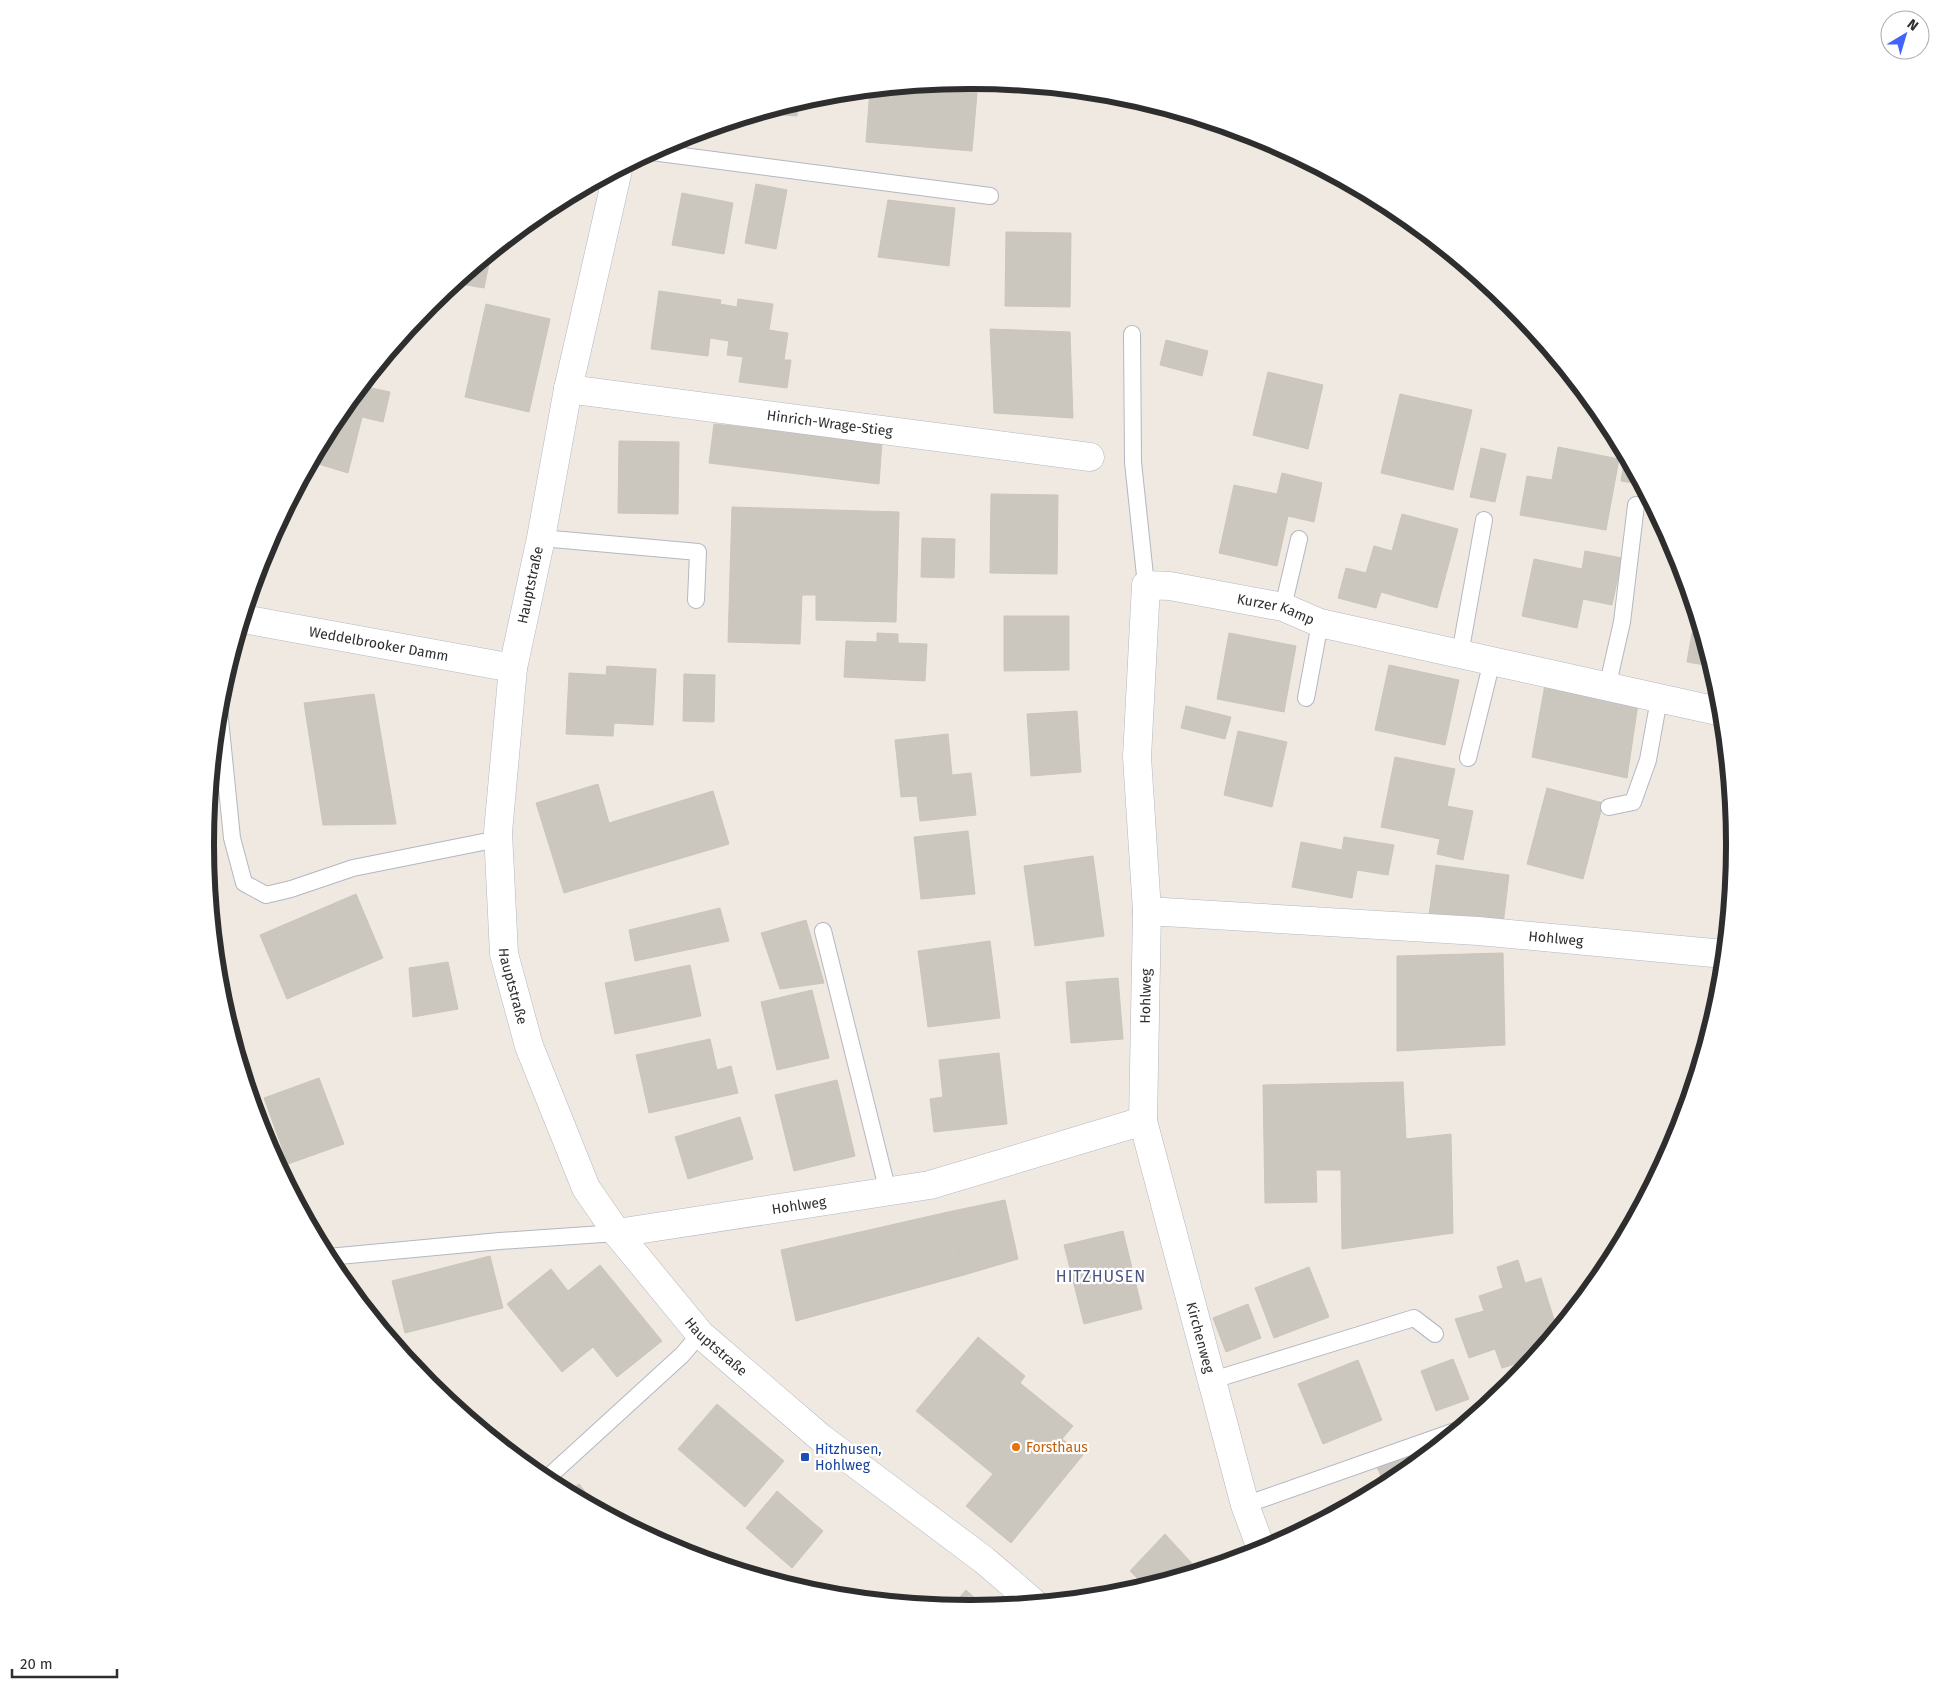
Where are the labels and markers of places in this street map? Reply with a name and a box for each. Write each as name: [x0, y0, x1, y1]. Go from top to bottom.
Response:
place label: Forsthaus: [1026, 1439, 1088, 1456]
place label: Hitzhusen, Hohlweg: [815, 1441, 882, 1474]
marker: Forsthaus: [1010, 1441, 1022, 1453]
marker: Hitzhusen, Hohlweg: [799, 1451, 811, 1463]

